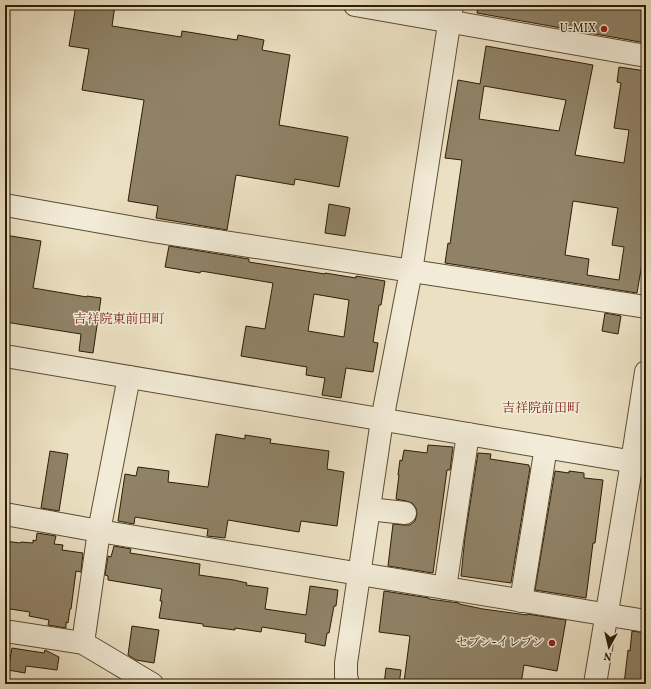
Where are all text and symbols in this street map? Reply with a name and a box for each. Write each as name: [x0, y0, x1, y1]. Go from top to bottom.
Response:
place label: U-MIX: [560, 21, 596, 37]
marker: U-MIX: [599, 24, 609, 34]
district label: 吉祥院東前田町: [73, 311, 165, 329]
district label: 吉祥院前田町: [502, 400, 580, 418]
north arrow: [589, 627, 629, 667]
place label: セブン-イレブン: [456, 635, 544, 651]
marker: セブン-イレブン: [547, 638, 557, 648]
text: N: [603, 647, 613, 663]

